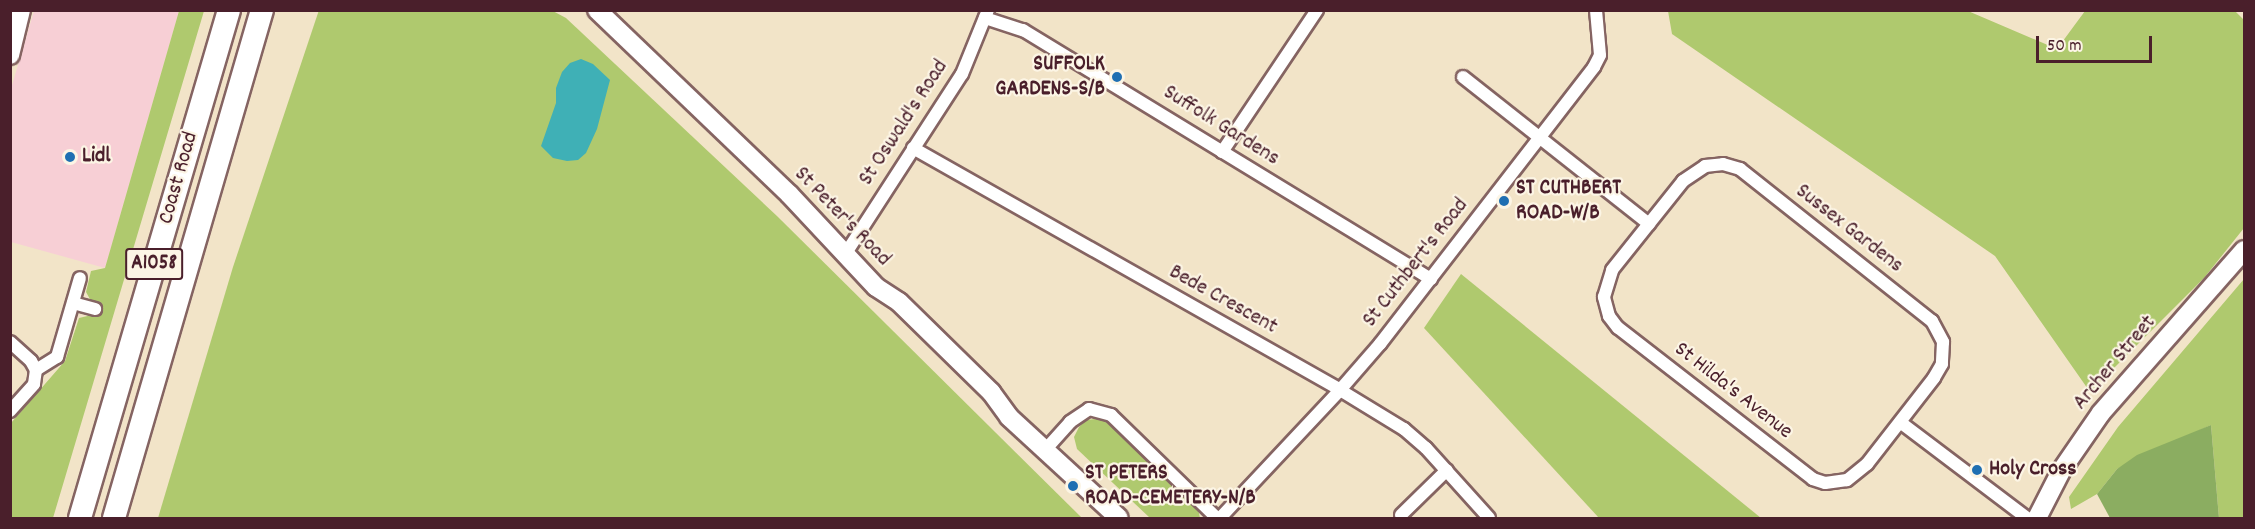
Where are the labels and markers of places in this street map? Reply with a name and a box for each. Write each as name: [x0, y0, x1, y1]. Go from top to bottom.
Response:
place label: SUFFOLK GARDENS-S/B: [995, 51, 1105, 102]
marker: SUFFOLK GARDENS-S/B: [1110, 70, 1124, 84]
place label: Lidl: [82, 144, 111, 170]
marker: Lidl: [63, 150, 77, 164]
place label: ST CUTHBERT ROAD-W/B: [1516, 175, 1621, 226]
marker: ST CUTHBERT ROAD-W/B: [1497, 194, 1511, 208]
place label: Holy Cross: [1989, 457, 2077, 483]
place label: ST PETERS ROAD-CEMETERY-N/B: [1085, 460, 1256, 512]
marker: Holy Cross: [1970, 463, 1984, 477]
marker: ST PETERS ROAD-CEMETERY-N/B: [1066, 479, 1080, 493]

